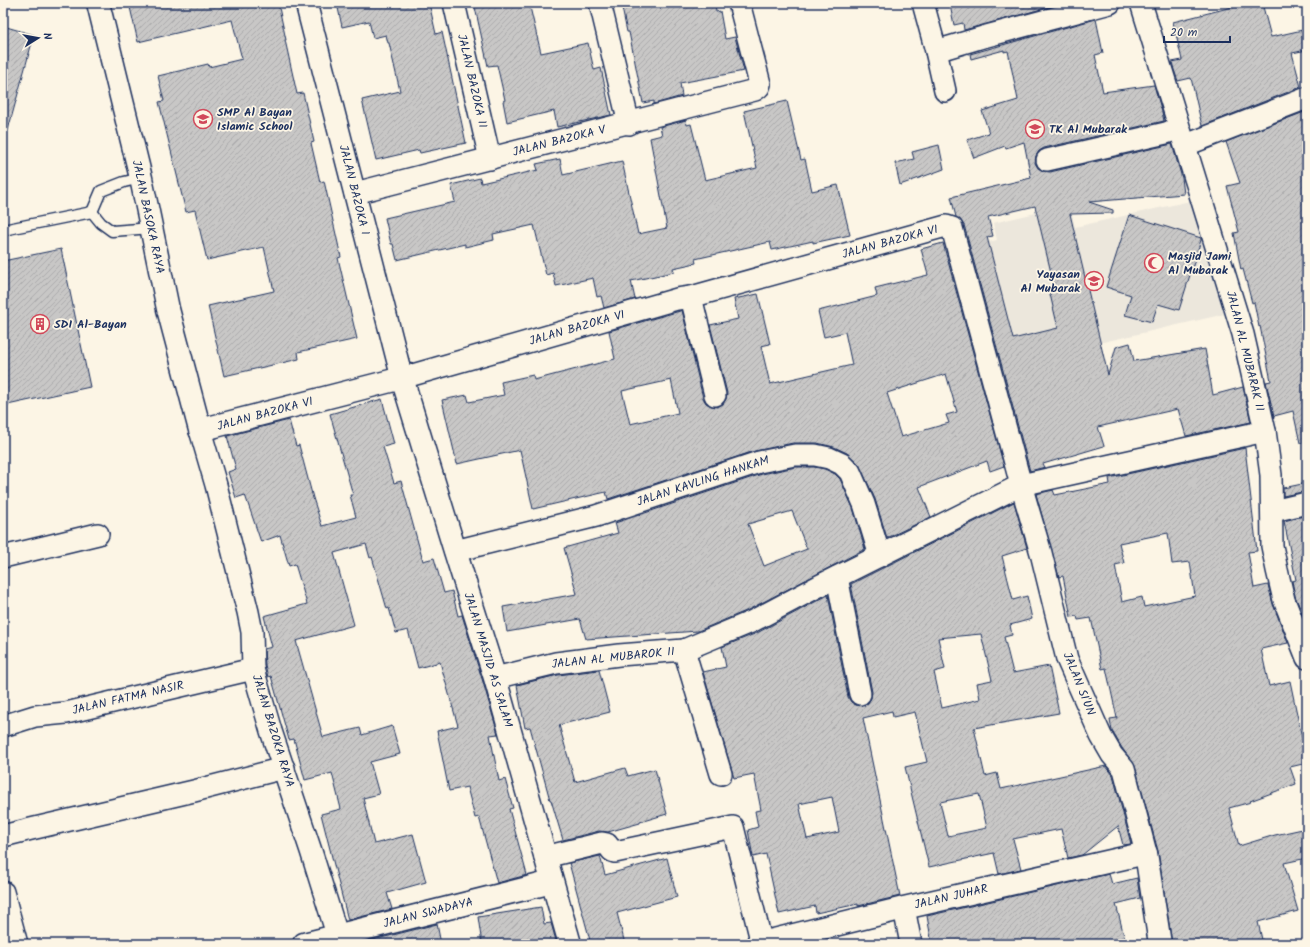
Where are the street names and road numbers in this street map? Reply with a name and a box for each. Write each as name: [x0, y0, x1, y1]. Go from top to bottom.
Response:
street label: JALAN BAZOKA II: [452, 32, 492, 130]
street label: JALAN BAZOKA V: [511, 120, 609, 162]
street label: JALAN BAZOKA I: [334, 143, 374, 237]
street label: JALAN BASOKA RAYA: [127, 158, 169, 276]
street label: JALAN BAZOKA VI: [840, 220, 940, 264]
street label: JALAN AL MUBARAK II: [1221, 289, 1269, 414]
street label: JALAN BAZOKA VI: [527, 305, 627, 351]
street label: JALAN BAZOKA VI: [215, 392, 315, 436]
street label: JALAN KAVLING HANKAM: [634, 450, 772, 511]
street label: JALAN MASJID AS SALAM: [458, 590, 518, 730]
street label: JALAN AL MUBAROK II: [551, 642, 676, 674]
street label: JALAN SI'UN: [1058, 649, 1100, 719]
street label: JALAN BAZOKA RAYA: [247, 672, 299, 790]
street label: JALAN FATMA NASIR: [70, 676, 186, 720]
street label: JALAN JUHAR: [912, 879, 990, 915]
street label: JALAN SWADAYA: [381, 893, 475, 933]

